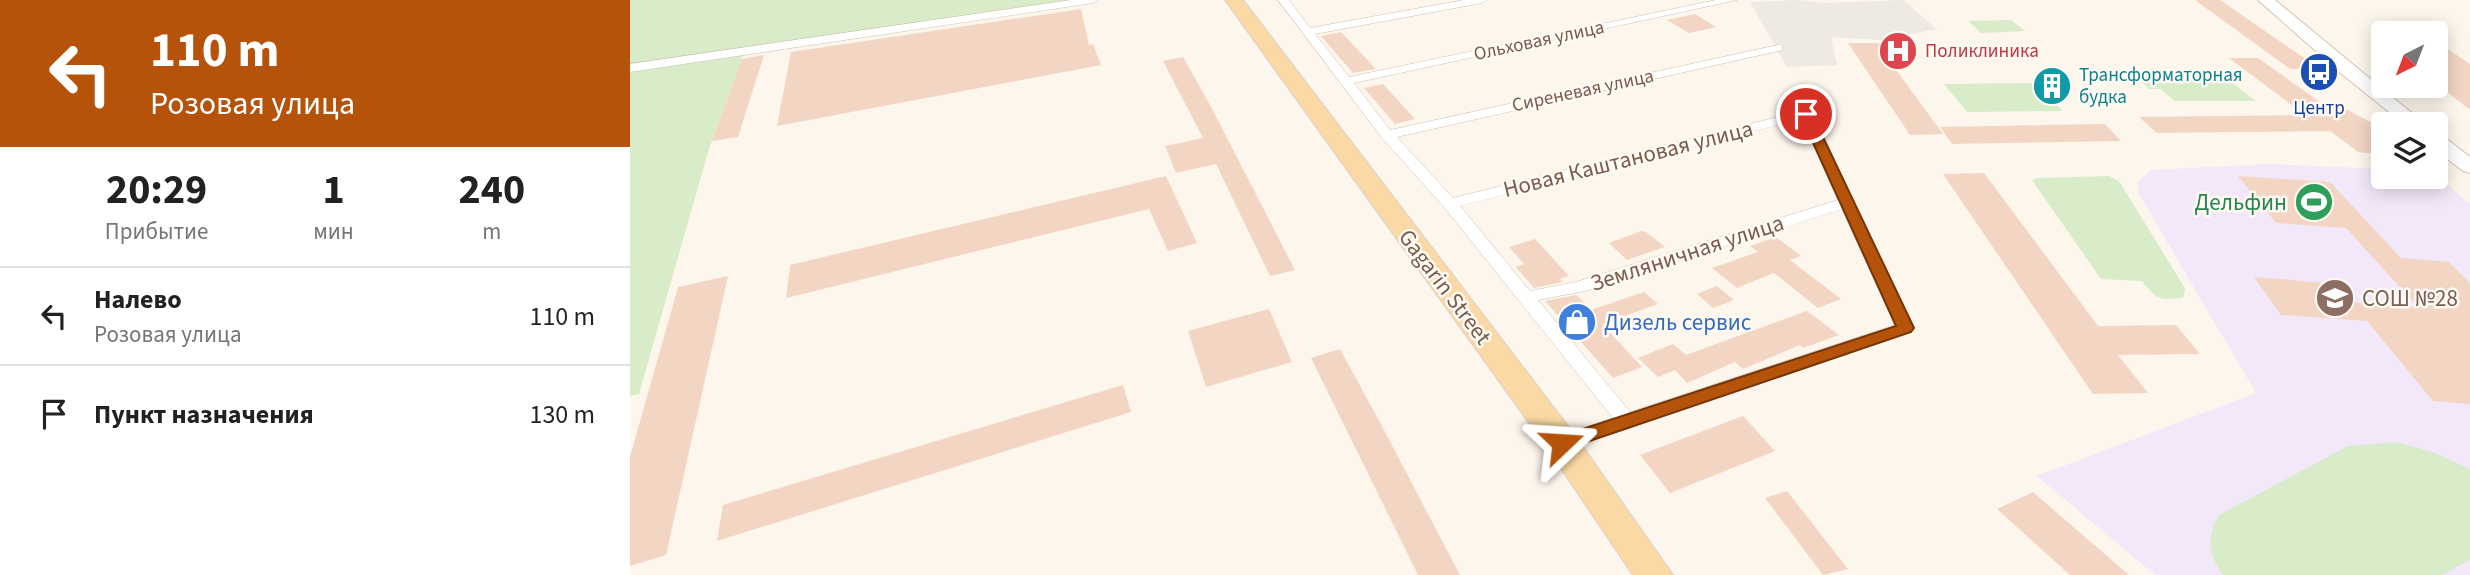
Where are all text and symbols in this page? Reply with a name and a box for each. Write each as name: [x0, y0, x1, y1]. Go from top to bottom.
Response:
street label: Ольховая улица: [1471, 14, 1607, 68]
text: 110 m: [150, 16, 279, 86]
north arrow: [2371, 21, 2448, 98]
map controls: [2371, 21, 2448, 189]
icon: left: [35, 28, 126, 119]
hospital icon: Поликлиника: [1877, 30, 1919, 72]
place label: Поликлиника: [1925, 38, 2039, 65]
bus stop icon: Центр: [2298, 51, 2340, 93]
place label: Трансформаторная будка: [2079, 62, 2243, 111]
street label: Сиреневая улица: [1510, 63, 1656, 119]
building icon: Трансформаторная будка: [2031, 65, 2073, 107]
text: Розовая улица: [150, 81, 355, 127]
pin: [1776, 84, 1836, 144]
icon: arrive: [1787, 95, 1825, 133]
place label: Центр: [2293, 95, 2345, 122]
street label: Новая Каштановая улица: [1500, 112, 1756, 206]
button: layers: [2371, 112, 2448, 189]
text: 20:29: [106, 160, 207, 220]
text: 1: [322, 160, 345, 220]
text: 240: [459, 160, 525, 220]
sports icon: Дельфин: [2293, 181, 2335, 223]
place label: Дельфин: [2194, 186, 2287, 219]
street label: Земляничная улица: [1586, 206, 1788, 300]
text: Прибытие: [105, 215, 208, 248]
text: мин: [313, 215, 354, 248]
text: m: [482, 215, 501, 248]
street label: Gagarin Street: [1391, 222, 1500, 352]
school or university icon: СОШ №28: [2314, 277, 2356, 319]
text: Налево: [94, 281, 182, 318]
place label: СОШ №28: [2362, 282, 2458, 315]
icon: left: [35, 297, 73, 335]
text: 110 m: [529, 298, 595, 335]
shop icon: Дизель сервис: [1556, 301, 1598, 343]
place label: Дизель сервис: [1604, 306, 1751, 339]
text: Розовая улица: [94, 318, 242, 351]
icon: arrive: [35, 395, 73, 433]
text: Пункт назначения: [94, 396, 314, 433]
text: 130 m: [529, 396, 595, 433]
position arrow: [1525, 406, 1599, 480]

